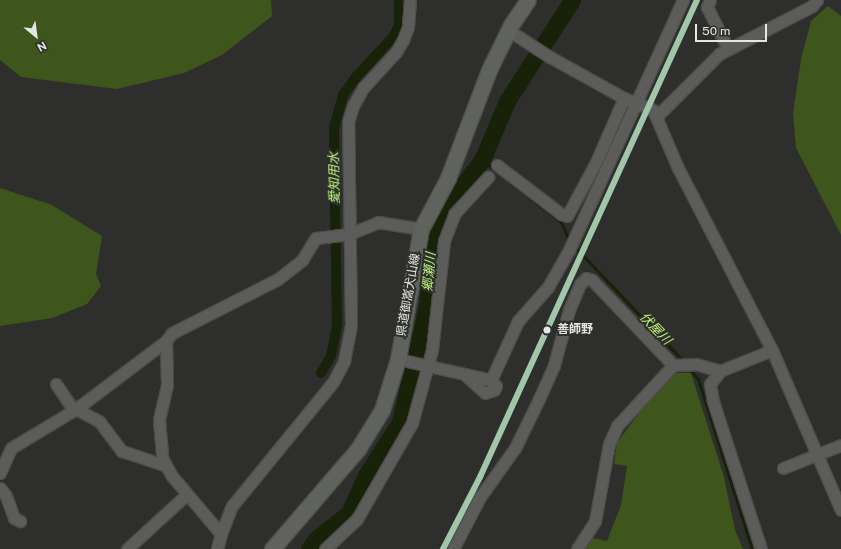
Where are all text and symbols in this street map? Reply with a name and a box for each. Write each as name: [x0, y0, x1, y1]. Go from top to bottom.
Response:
north arrow: [16, 16, 56, 56]
scale bar: [697, 16, 769, 42]
text: 50 m: [702, 24, 730, 38]
text: N: [35, 39, 48, 54]
water label: 愛知用水: [327, 152, 343, 204]
street label: 県道御嵩犬山線: [395, 252, 423, 338]
water label: 郷瀬川: [421, 252, 439, 292]
water label: 伏屋川: [636, 310, 674, 348]
marker: 善師野: [540, 323, 554, 337]
place label: 善師野: [557, 323, 593, 337]

